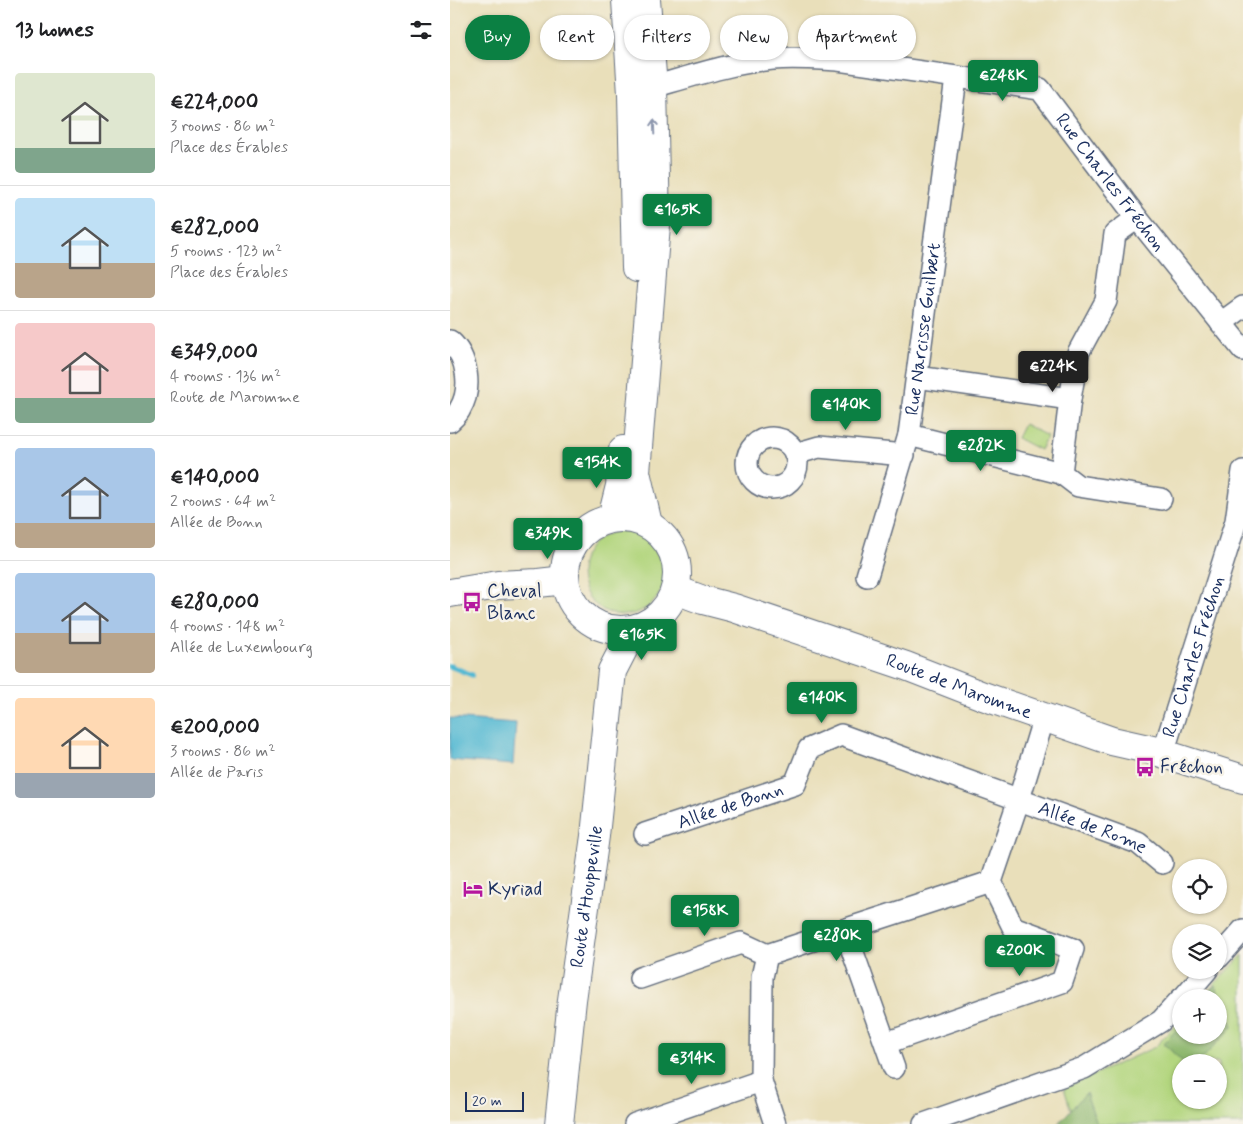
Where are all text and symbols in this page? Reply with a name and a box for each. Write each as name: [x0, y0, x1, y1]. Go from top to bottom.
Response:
chip: Buy: [465, 15, 530, 60]
chip: Rent: [540, 15, 614, 60]
chip: Filters: [624, 15, 710, 60]
chip: New: [720, 15, 788, 60]
chip: Apartment: [798, 15, 916, 60]
text: 13 homes: [15, 16, 94, 44]
icon: filters: [407, 16, 435, 44]
pin: €248K: [968, 59, 1038, 102]
text: €248K: [979, 65, 1027, 86]
text: €224,000: [170, 88, 258, 116]
icon: home: [55, 93, 115, 153]
street label: Rue Charles Fréchon: [1050, 108, 1171, 257]
text: 3 rooms · 86 m²: [170, 116, 275, 137]
one-way arrow: [650, 119, 659, 135]
text: Place des Érables: [170, 137, 288, 158]
pin: €165K: [642, 194, 712, 236]
text: €165K: [654, 199, 700, 220]
text: €282,000: [170, 213, 259, 241]
icon: home: [55, 218, 115, 278]
text: 5 rooms · 123 m²: [170, 241, 282, 262]
street label: Rue Narcisse Guilbert: [899, 241, 947, 417]
text: Place des Érables: [170, 262, 288, 283]
text: €349,000: [170, 338, 258, 366]
icon: home: [55, 343, 115, 403]
pin: €224K: [1018, 350, 1088, 393]
text: €224K: [1029, 356, 1077, 377]
text: 4 rooms · 136 m²: [170, 366, 281, 387]
text: Route de Maromme: [170, 387, 300, 408]
pin: €140K: [811, 388, 881, 431]
text: €140K: [822, 394, 870, 415]
pin: €282K: [946, 430, 1016, 472]
text: €282K: [957, 435, 1005, 456]
pin: €154K: [562, 446, 632, 489]
text: €154K: [574, 452, 620, 473]
text: €140,000: [170, 463, 259, 491]
icon: home: [55, 468, 115, 528]
text: 2 rooms · 64 m²: [170, 491, 276, 512]
text: Allée de Bonn: [170, 512, 263, 533]
pin: €349K: [513, 518, 583, 560]
text: €349K: [524, 523, 572, 544]
street label: Rue Charles Fréchon: [1156, 573, 1230, 740]
place label: Cheval Blanc: [487, 579, 542, 626]
text: €280,000: [170, 588, 259, 616]
bus stop icon: Cheval Blanc: [461, 591, 483, 613]
icon: home: [55, 593, 115, 653]
text: 4 rooms · 148 m²: [170, 616, 285, 637]
pin: €165K: [607, 618, 677, 661]
text: €165K: [619, 624, 665, 645]
text: Allée de Luxembourg: [170, 637, 313, 658]
street label: Route de Maromme: [883, 648, 1035, 725]
pin: €140K: [787, 682, 857, 724]
text: €140K: [798, 687, 846, 708]
text: €200,000: [170, 713, 260, 741]
icon: home: [55, 718, 115, 778]
text: 3 rooms · 86 m²: [170, 741, 275, 762]
place label: Fréchon: [1160, 755, 1223, 780]
bus stop icon: Fréchon: [1134, 756, 1156, 778]
text: Allée de Paris: [170, 762, 263, 783]
street label: Allée de Bonn: [674, 776, 787, 835]
street label: Allée de Rome: [1035, 795, 1154, 859]
street label: Route d'Houppeville: [564, 824, 608, 969]
map controls: [1172, 859, 1227, 1109]
button: locate: [1172, 859, 1227, 914]
place label: Kyriad: [488, 877, 542, 902]
hotel icon: Kyriad: [462, 878, 484, 900]
pin: €158K: [670, 894, 740, 937]
text: €158K: [682, 900, 728, 921]
pin: €280K: [802, 920, 872, 962]
button: layers: [1172, 924, 1227, 979]
text: €280K: [813, 925, 861, 946]
pin: €200K: [985, 934, 1055, 977]
text: €200K: [996, 940, 1044, 961]
button: +: [1172, 989, 1227, 1044]
pin: €314K: [657, 1042, 727, 1085]
text: €314K: [669, 1048, 715, 1069]
button: −: [1172, 1054, 1227, 1109]
scale bar: [465, 1089, 524, 1112]
text: 20 m: [472, 1092, 502, 1110]

